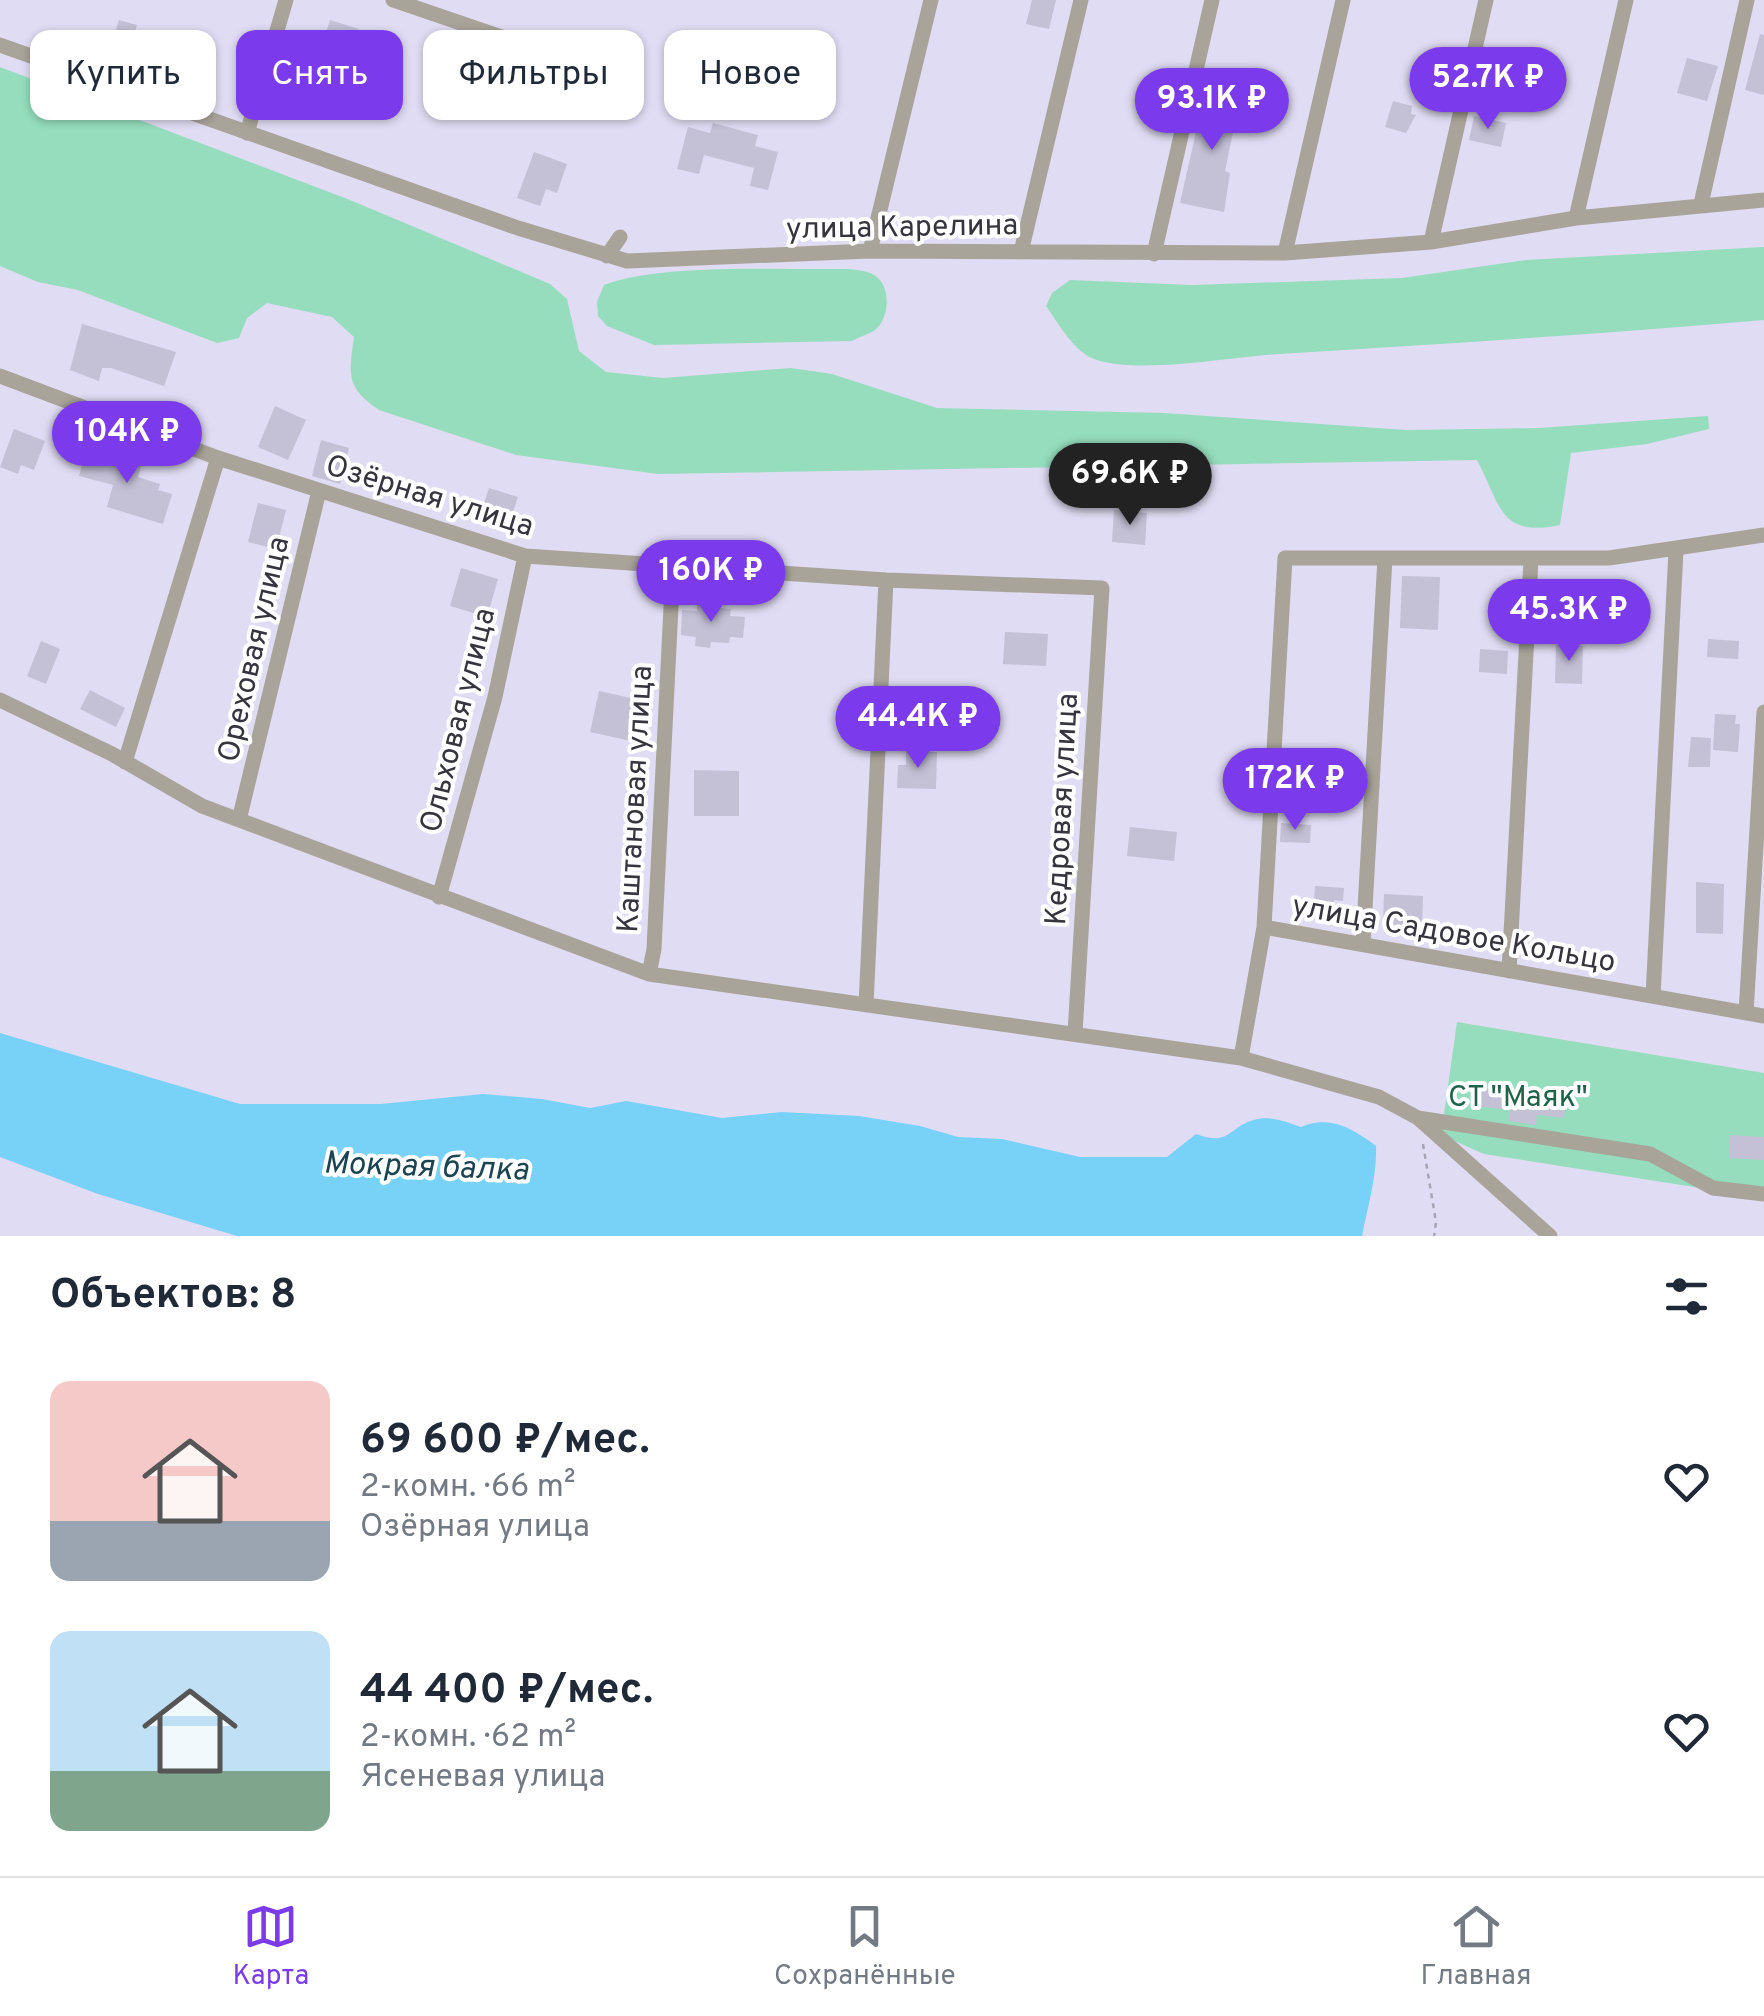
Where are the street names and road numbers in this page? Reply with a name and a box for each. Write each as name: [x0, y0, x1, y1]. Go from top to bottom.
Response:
street label: улица Карелина: [786, 208, 1019, 249]
street label: Озёрная улица: [321, 448, 538, 547]
street label: Ореховая улица: [212, 533, 299, 766]
street label: Ольховая улица: [414, 604, 505, 837]
street label: Каштановая улица: [611, 664, 662, 934]
street label: Кедровая улица: [1039, 692, 1088, 926]
street label: улица Садовое Кольцо: [1289, 889, 1618, 982]

